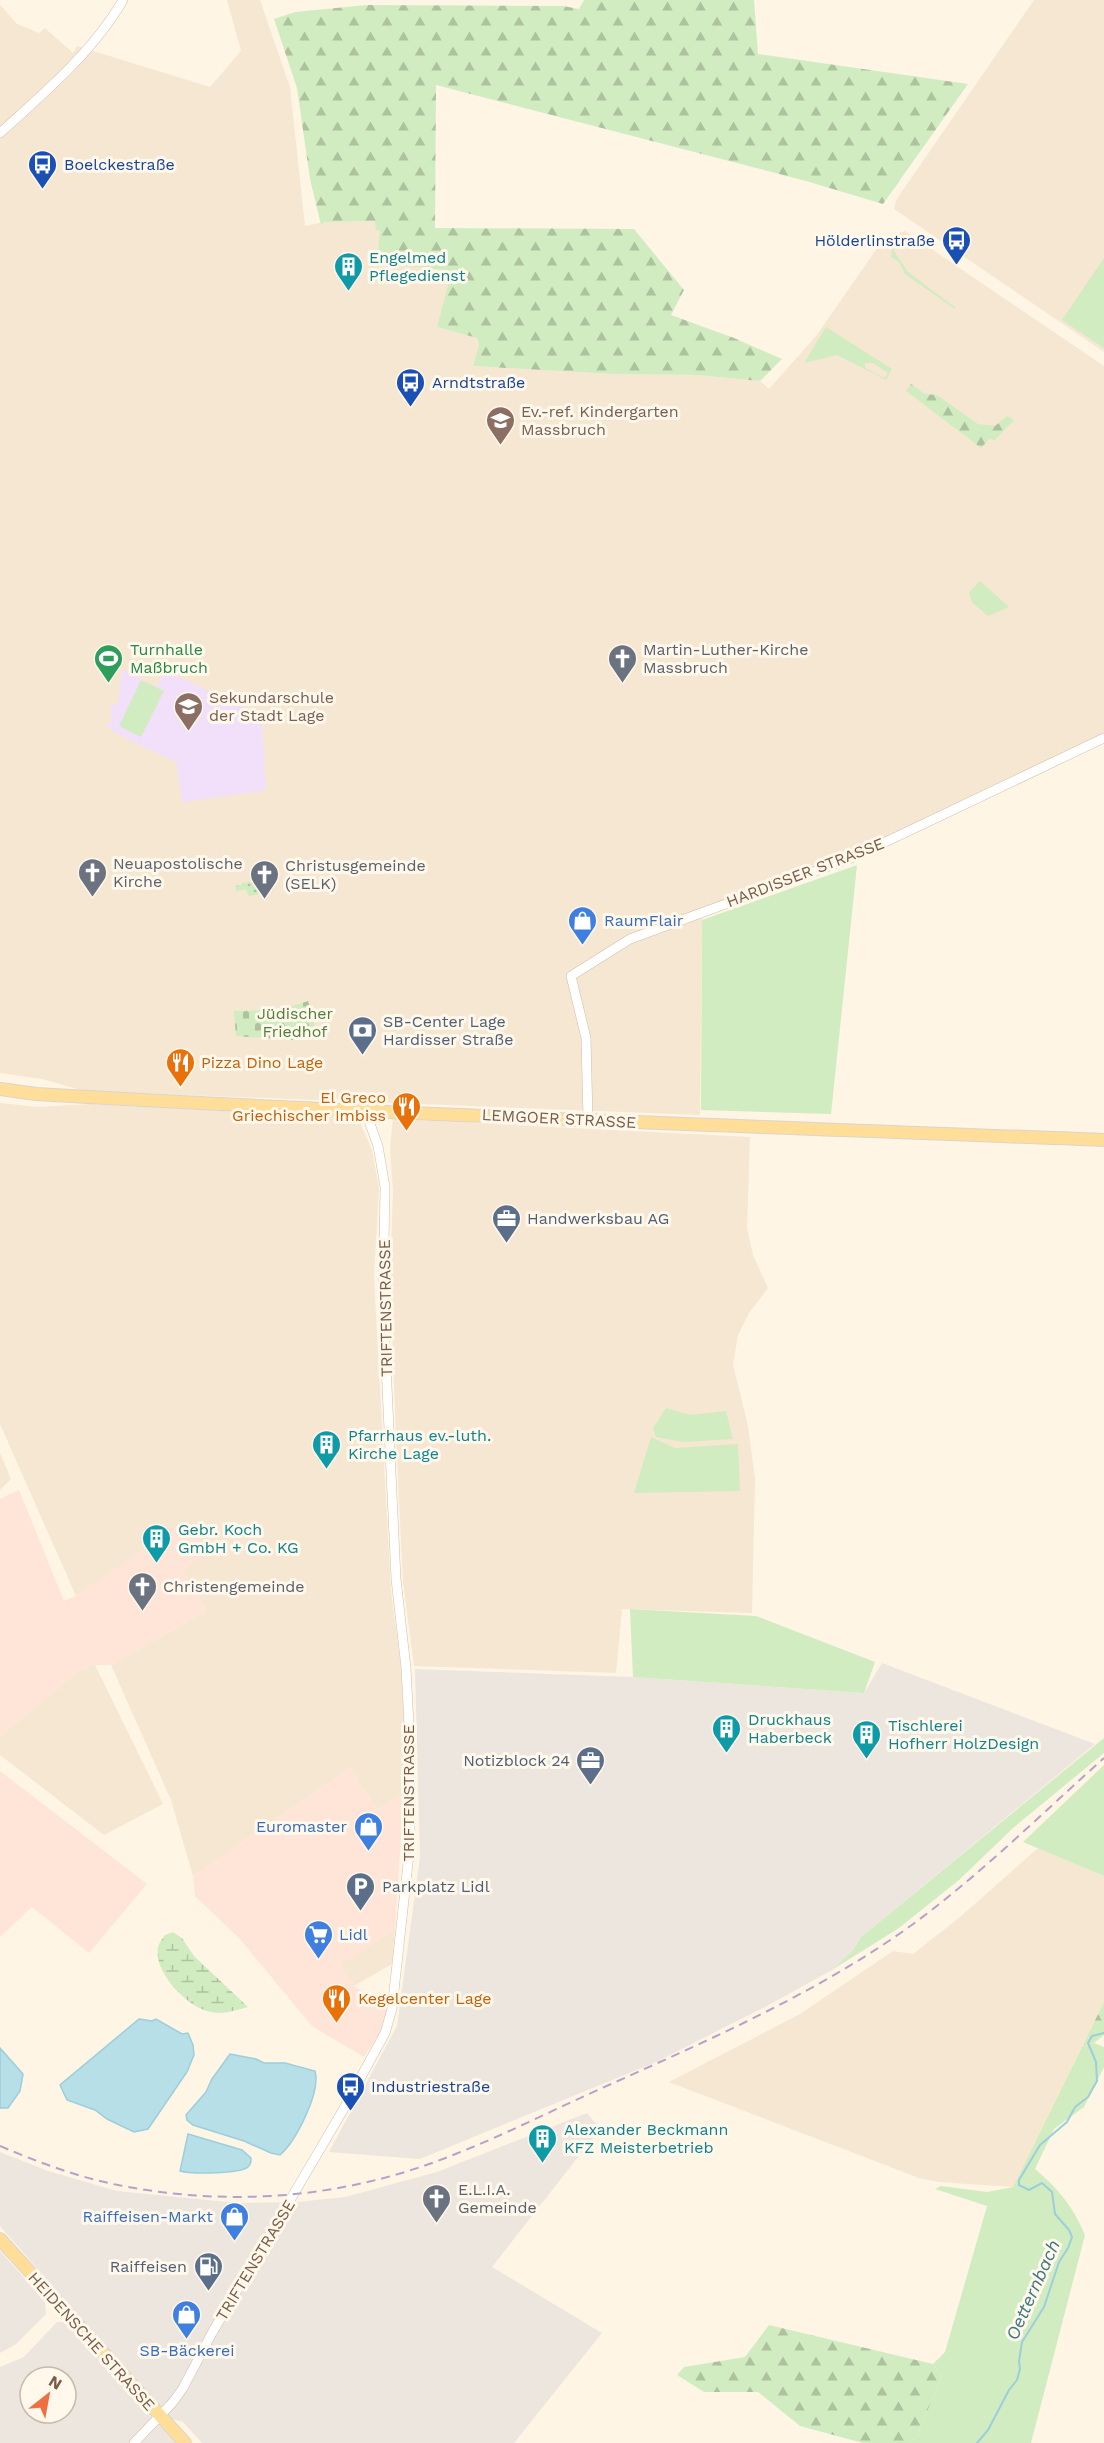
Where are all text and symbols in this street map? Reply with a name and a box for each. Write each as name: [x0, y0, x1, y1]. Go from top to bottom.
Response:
bus stop icon: Boelckestraße: [27, 148, 59, 190]
place label: Boelckestraße: [64, 155, 175, 174]
bus stop icon: Hölderlinstraße: [940, 224, 972, 266]
place label: Hölderlinstraße: [814, 231, 935, 250]
place label: Engelmed Pflegedienst: [369, 248, 466, 285]
building icon: Engelmed Pflegedienst: [332, 250, 364, 292]
bus stop icon: Arndtstraße: [395, 366, 427, 408]
place label: Arndtstraße: [432, 373, 525, 392]
place label: Ev.-ref. Kindergarten Massbruch: [521, 402, 679, 439]
school or university icon: Ev.-ref. Kindergarten Massbruch: [484, 404, 516, 446]
place label: Turnhalle Maßbruch: [130, 640, 208, 677]
place label: Martin-Luther-Kirche Massbruch: [643, 640, 808, 677]
sports icon: Turnhalle Maßbruch: [93, 642, 125, 684]
church icon: Martin-Luther-Kirche Massbruch: [606, 642, 638, 684]
place label: Sekundarschule der Stadt Lage: [209, 688, 334, 725]
school or university icon: Sekundarschule der Stadt Lage: [172, 690, 204, 732]
street label: HARDISSER STRASSE: [724, 834, 887, 911]
place label: Neuapostolische Kirche: [113, 854, 243, 891]
church icon: Neuapostolische Kirche: [76, 856, 108, 898]
place label: Christusgemeinde (SELK): [285, 856, 426, 893]
church icon: Christusgemeinde (SELK): [248, 858, 280, 900]
shop icon: RaumFlair: [567, 904, 599, 946]
place label: RaumFlair: [604, 911, 684, 930]
park label: Jüdischer Friedhof: [257, 1004, 334, 1041]
place label: SB-Center Lage Hardisser Straße: [383, 1012, 513, 1049]
bank icon: SB-Center Lage Hardisser Straße: [346, 1014, 378, 1056]
restaurant icon: Pizza Dino Lage: [164, 1046, 196, 1088]
place label: Pizza Dino Lage: [201, 1053, 323, 1072]
place label: El Greco Griechischer Imbiss: [232, 1088, 386, 1125]
restaurant icon: El Greco Griechischer Imbiss: [391, 1090, 423, 1132]
street label: LEMGOER STRASSE: [481, 1105, 637, 1132]
office icon: Handwerksbau AG: [490, 1202, 522, 1244]
place label: Handwerksbau AG: [527, 1209, 669, 1228]
street label: TRIFTENSTRASSE: [375, 1239, 396, 1377]
place label: Pfarrhaus ev.-luth. Kirche Lage: [348, 1426, 491, 1463]
building icon: Pfarrhaus ev.-luth. Kirche Lage: [311, 1428, 343, 1470]
place label: Gebr. Koch GmbH + Co. KG: [178, 1520, 299, 1557]
building icon: Gebr. Koch GmbH + Co. KG: [141, 1522, 173, 1564]
church icon: Christengemeinde: [126, 1570, 158, 1612]
place label: Christengemeinde: [163, 1577, 305, 1596]
place label: Druckhaus Haberbeck: [748, 1710, 832, 1747]
building icon: Druckhaus Haberbeck: [711, 1712, 743, 1754]
place label: Tischlerei Hofherr HolzDesign: [888, 1716, 1039, 1753]
building icon: Tischlerei Hofherr HolzDesign: [851, 1718, 883, 1760]
street label: TRIFTENSTRASSE: [399, 1724, 418, 1862]
office icon: Notizblock 24: [575, 1744, 607, 1786]
place label: Notizblock 24: [463, 1751, 570, 1770]
shop icon: Euromaster: [352, 1810, 384, 1852]
place label: Euromaster: [256, 1817, 347, 1836]
parking icon: Parkplatz Lidl: [345, 1870, 377, 1912]
place label: Parkplatz Lidl: [382, 1877, 490, 1896]
supermarket icon: Lidl: [302, 1918, 334, 1960]
place label: Lidl: [339, 1925, 368, 1944]
restaurant icon: Kegelcenter Lage: [321, 1982, 353, 2024]
place label: Kegelcenter Lage: [358, 1989, 492, 2008]
bus stop icon: Industriestraße: [334, 2070, 366, 2112]
place label: Industriestraße: [371, 2077, 490, 2096]
place label: Alexander Beckmann KFZ Meisterbetrieb: [564, 2120, 728, 2157]
building icon: Alexander Beckmann KFZ Meisterbetrieb: [527, 2122, 559, 2164]
place label: E.L.I.A. Gemeinde: [458, 2180, 537, 2217]
church icon: E.L.I.A. Gemeinde: [421, 2182, 453, 2224]
street label: TRIFTENSTRASSE: [212, 2196, 299, 2324]
shop icon: Raiffeisen-Markt: [218, 2200, 250, 2242]
place label: Raiffeisen-Markt: [83, 2207, 213, 2226]
water label: Oetternbach: [1001, 2237, 1064, 2343]
fuel station icon: Raiffeisen: [192, 2250, 224, 2292]
place label: Raiffeisen: [110, 2257, 187, 2276]
street label: HEIDENSCHE STRASSE: [25, 2268, 159, 2414]
shop icon: SB-Bäckerei: [171, 2298, 203, 2340]
place label: SB-Bäckerei: [139, 2341, 235, 2360]
north arrow: [18, 2365, 78, 2425]

